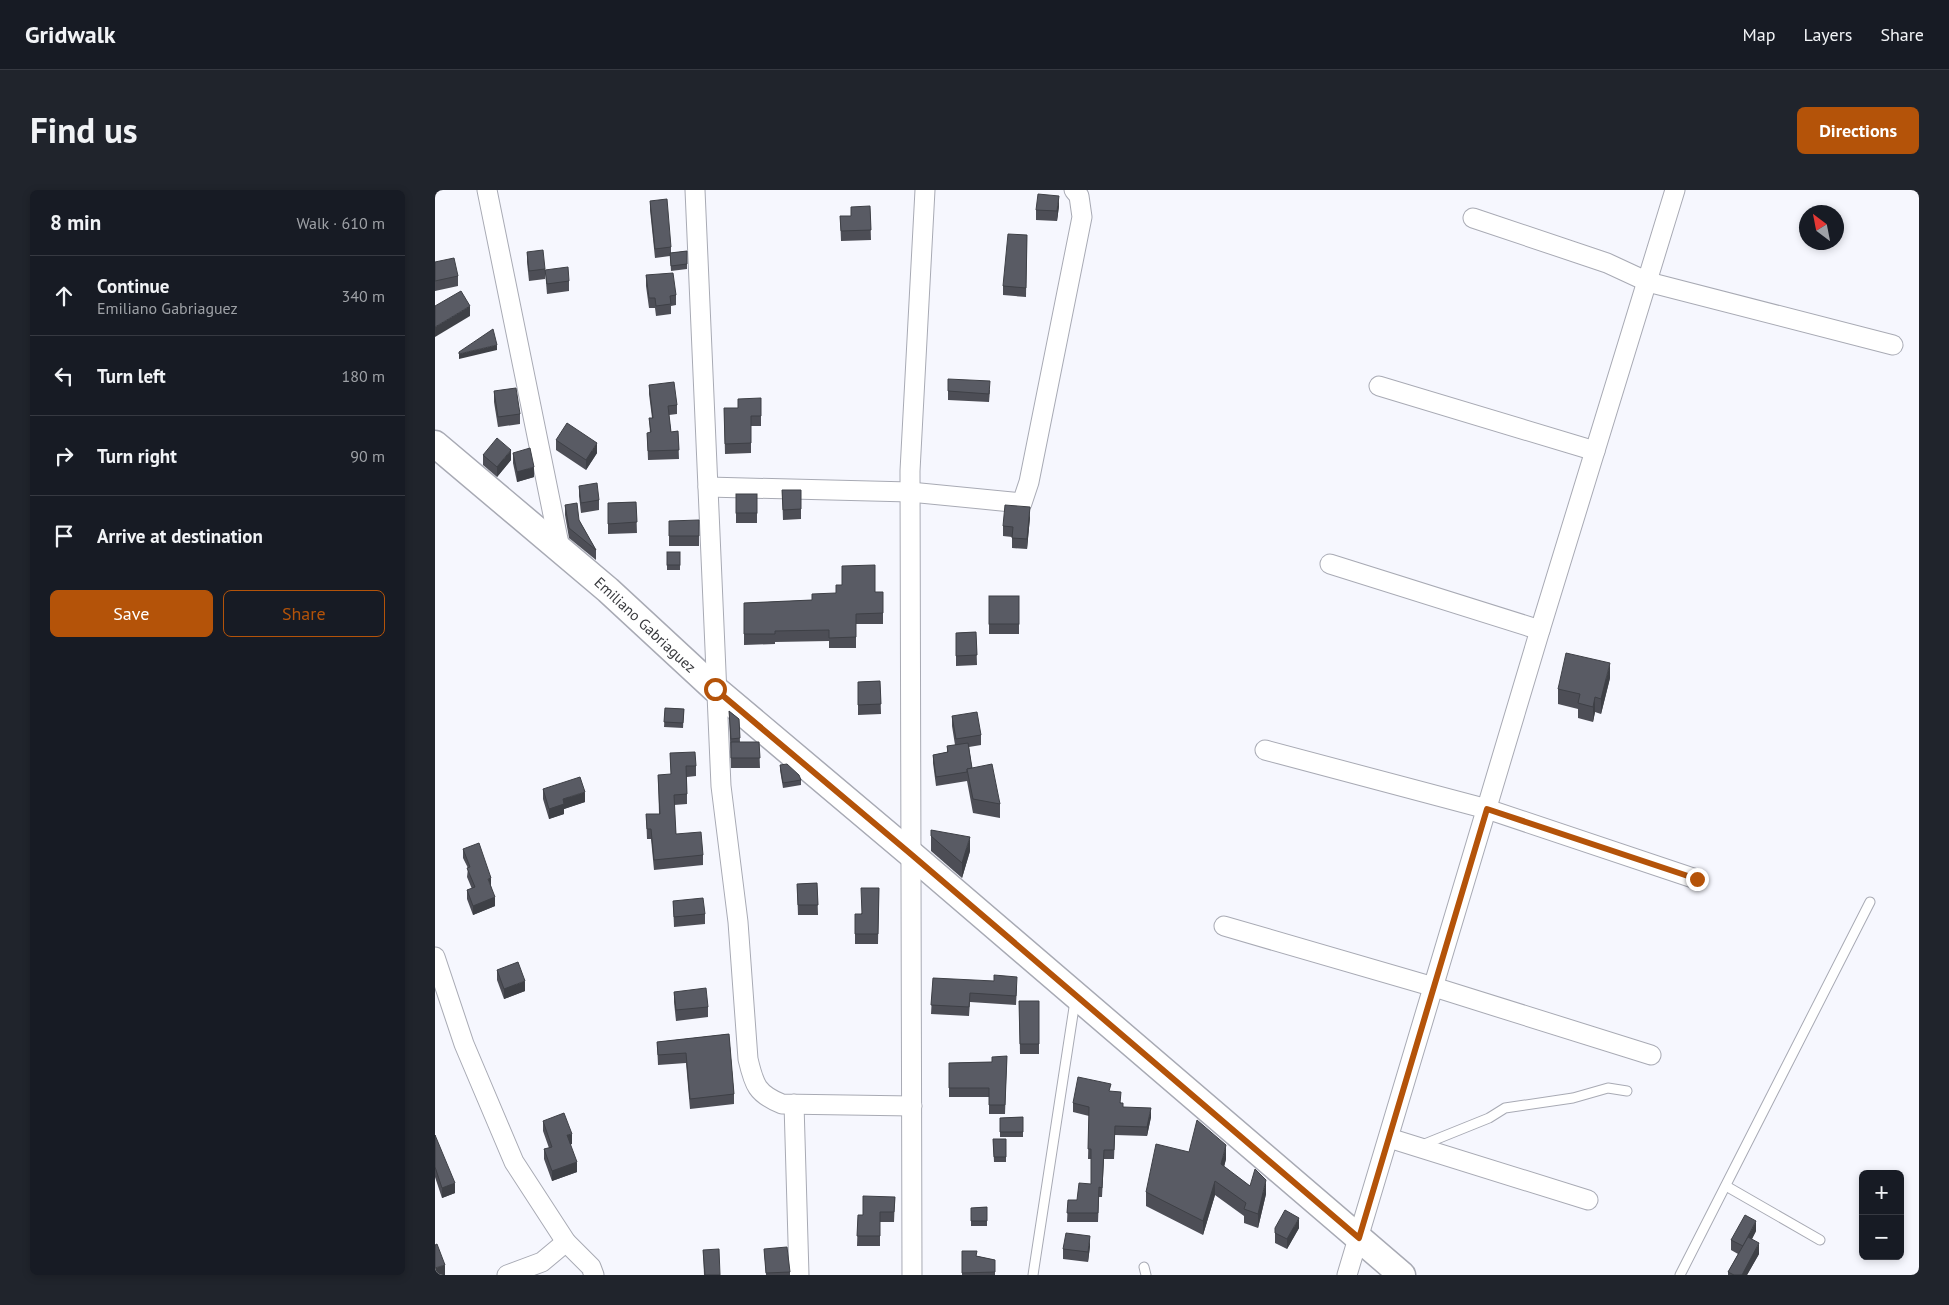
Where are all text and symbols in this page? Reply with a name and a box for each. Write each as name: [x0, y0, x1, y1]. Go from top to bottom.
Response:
text: Gridwalk: [25, 19, 115, 50]
text: Map: [1743, 23, 1775, 46]
text: Layers: [1803, 23, 1852, 46]
text: Share: [1880, 23, 1924, 46]
text: Find us: [30, 107, 138, 153]
button: Directions: [1797, 107, 1919, 154]
north arrow: [1799, 205, 1844, 250]
text: 8 min: [50, 209, 101, 236]
text: Walk · 610 m: [296, 213, 385, 233]
text: Continue: [97, 274, 169, 298]
icon: ahead: [50, 282, 78, 310]
text: 340 m: [342, 286, 385, 306]
text: Emiliano Gabriaguez: [97, 298, 238, 318]
icon: left: [50, 362, 78, 390]
text: Turn left: [97, 364, 166, 388]
text: 180 m: [342, 366, 385, 386]
icon: right: [50, 442, 78, 470]
text: Turn right: [97, 444, 177, 468]
text: 90 m: [350, 446, 385, 466]
icon: arrive: [50, 522, 78, 550]
text: Arrive at destination: [97, 524, 263, 548]
street label: Emiliano Gabriaguez: [591, 573, 700, 677]
button: Save: [50, 590, 213, 637]
button: Share: [223, 590, 385, 637]
route start: [704, 678, 727, 701]
route end: [1686, 868, 1709, 891]
map controls: [1859, 1170, 1904, 1260]
button: +: [1859, 1170, 1904, 1215]
button: −: [1859, 1215, 1904, 1260]

